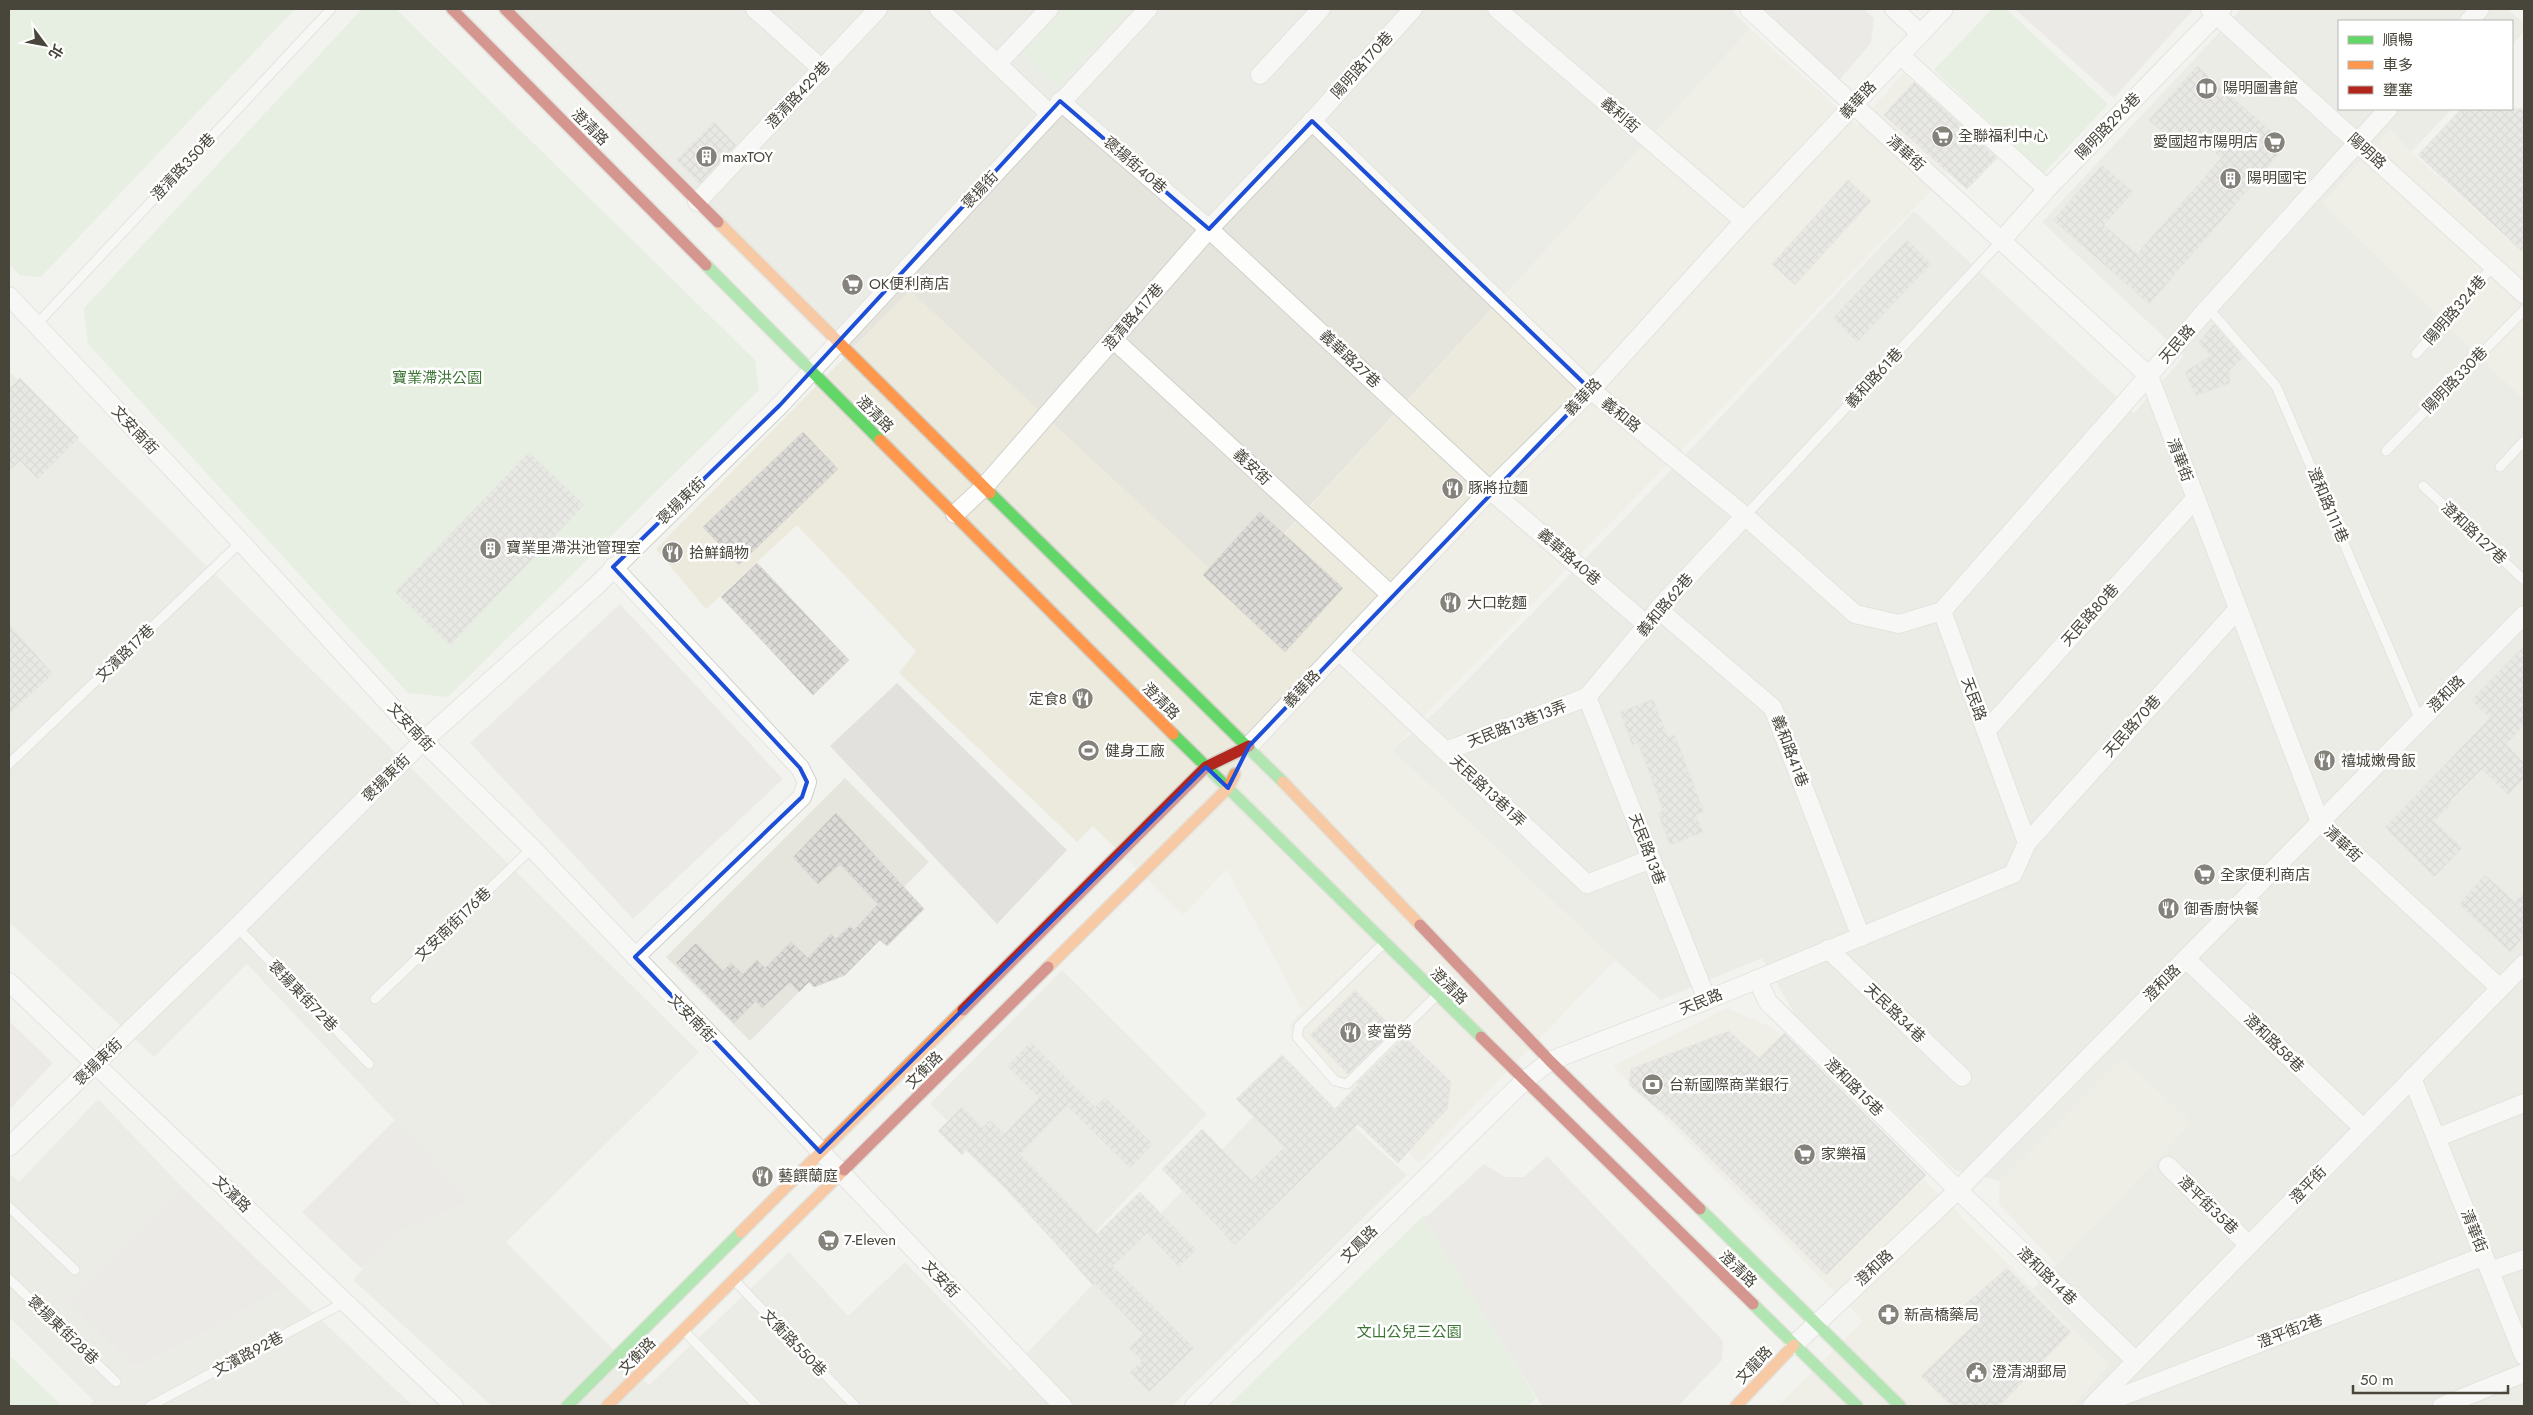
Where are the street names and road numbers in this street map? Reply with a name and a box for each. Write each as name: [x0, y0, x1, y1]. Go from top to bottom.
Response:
street label: 陽明路170巷: [1326, 27, 1398, 103]
street label: 澄清路429巷: [761, 56, 835, 134]
street label: 義華路: [1835, 76, 1881, 124]
street label: 陽明路296巷: [2070, 87, 2146, 165]
street label: 義利街: [1596, 92, 1644, 138]
street label: 澄清路: [566, 103, 614, 151]
street label: 澄清路350巷: [146, 128, 220, 206]
street label: 陽明路: [2343, 128, 2391, 174]
street label: 清華街: [1882, 130, 1930, 176]
street label: 褒揚街40巷: [1098, 131, 1172, 199]
street label: 褒揚街: [957, 166, 1003, 214]
street label: 陽明路324巷: [2419, 271, 2491, 349]
street label: 澄清路417巷: [1097, 278, 1169, 356]
street label: 天民路: [2154, 320, 2200, 368]
street label: 義華路27巷: [1315, 325, 1385, 393]
street label: 陽明路330巷: [2417, 342, 2493, 418]
street label: 義和路61巷: [1840, 343, 1908, 413]
street label: 義華路: [1559, 373, 1607, 421]
street label: 澄清路: [851, 390, 899, 438]
street label: 義和路: [1597, 392, 1645, 438]
street label: 文安南街: [106, 401, 164, 459]
street label: 清華街: [2162, 435, 2198, 485]
street label: 義安街: [1228, 444, 1276, 490]
street label: 澄和路111巷: [2302, 464, 2354, 546]
street label: 褒揚東街: [652, 472, 710, 530]
street label: 澄和路127巷: [2436, 497, 2512, 569]
street label: 義華路40巷: [1532, 523, 1606, 591]
street label: 義和路62巷: [1632, 568, 1698, 642]
street label: 天民路80巷: [2056, 579, 2124, 651]
street label: 文濱路17巷: [91, 619, 159, 687]
street label: 義華路: [1279, 665, 1325, 713]
street label: 澄和路: [2422, 670, 2470, 718]
street label: 天民路: [1956, 674, 1992, 724]
street label: 澄清路: [1137, 677, 1185, 725]
street label: 天民路70巷: [2098, 690, 2166, 762]
street label: 天民路13巷13弄: [1464, 695, 1570, 753]
street label: 文安南街: [382, 698, 440, 756]
street label: 義和路41巷: [1766, 712, 1814, 790]
street label: 褒揚東街: [357, 749, 415, 807]
street label: 天民路13巷1弄: [1445, 750, 1531, 832]
street label: 天民路13巷: [1623, 810, 1671, 888]
street label: 清華街: [2319, 821, 2367, 867]
street label: 文安南街176巷: [410, 882, 496, 966]
street label: 褒揚東街72巷: [263, 955, 343, 1037]
street label: 澄和路: [2138, 959, 2186, 1007]
street label: 澄清路: [1425, 962, 1473, 1010]
street label: 天民路34巷: [1860, 978, 1930, 1048]
street label: 天民路: [1676, 983, 1726, 1021]
street label: 文安南街: [663, 989, 721, 1047]
street label: 澄和路58巷: [2239, 1008, 2309, 1078]
street label: 褒揚東街: [69, 1033, 127, 1091]
street label: 文衡路: [900, 1046, 948, 1094]
street label: 澄和路15巷: [1820, 1053, 1888, 1121]
street label: 澄平街: [2284, 1161, 2332, 1209]
street label: 文濱路: [208, 1170, 256, 1218]
street label: 澄平街35巷: [2173, 1170, 2243, 1240]
street label: 清華街: [2455, 1206, 2493, 1256]
street label: 文鳳路: [1335, 1220, 1383, 1268]
street label: 澄和路14巷: [2012, 1242, 2082, 1310]
street label: 澄清路: [1714, 1245, 1762, 1293]
street label: 澄和路: [1850, 1245, 1898, 1291]
street label: 文安街: [917, 1255, 965, 1303]
street label: 褒揚東街28巷: [22, 1290, 104, 1370]
street label: 文衡路550巷: [756, 1304, 832, 1382]
street label: 澄平街2巷: [2254, 1308, 2326, 1354]
street label: 文濱路92巷: [209, 1326, 287, 1382]
street label: 文衡路: [613, 1332, 661, 1380]
street label: 文龍路: [1731, 1341, 1777, 1389]

